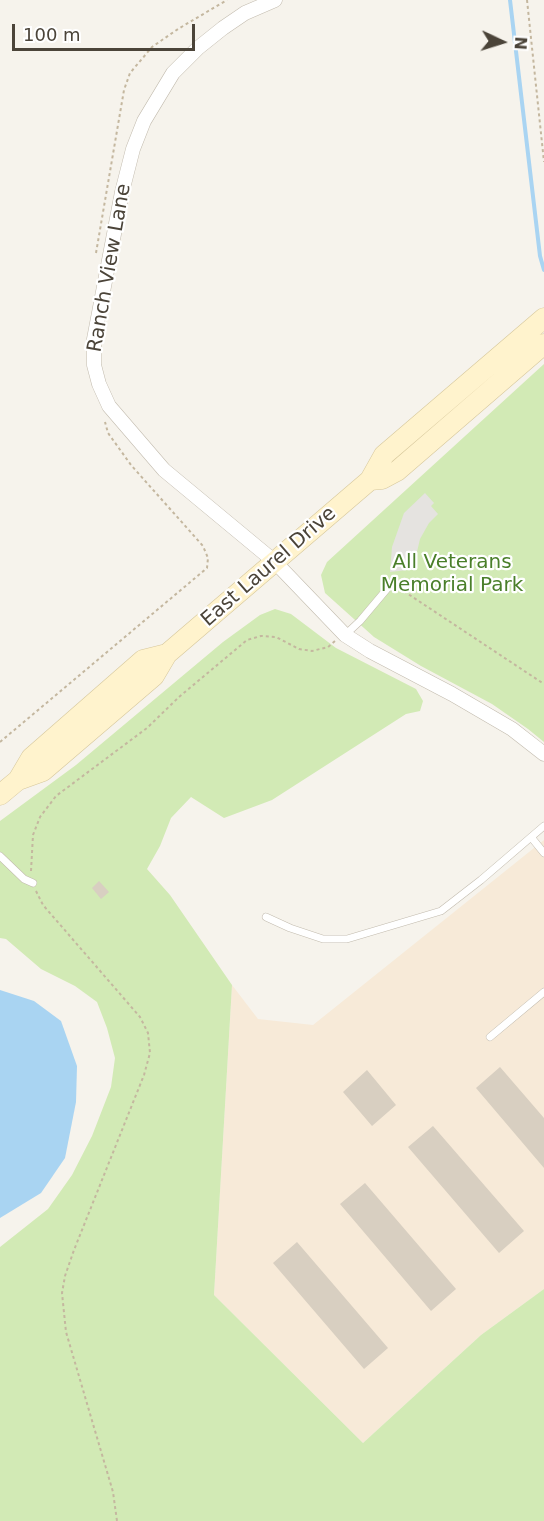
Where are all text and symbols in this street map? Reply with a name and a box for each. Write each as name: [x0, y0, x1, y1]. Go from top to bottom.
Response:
scale bar: [15, 12, 198, 50]
north arrow: [472, 12, 532, 72]
text: 100 m: [23, 24, 81, 45]
text: N: [511, 36, 530, 51]
street label: Ranch View Lane: [83, 182, 137, 354]
street label: East Laurel Drive: [197, 502, 341, 632]
park label: All Veterans Memorial Park: [381, 551, 523, 598]

